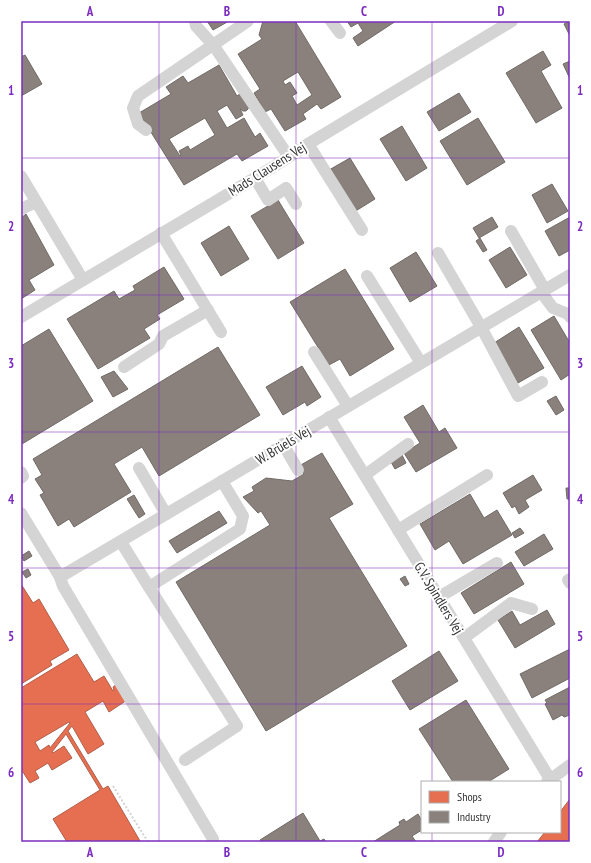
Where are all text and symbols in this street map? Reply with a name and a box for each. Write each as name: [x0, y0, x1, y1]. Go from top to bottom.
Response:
text: A: [86, 3, 94, 20]
text: B: [224, 3, 230, 20]
text: C: [361, 3, 367, 20]
text: D: [498, 3, 505, 20]
text: 1: [8, 82, 14, 99]
text: 1: [577, 82, 583, 99]
street label: Mads Clausens Vej: [225, 138, 309, 200]
text: 2: [8, 218, 14, 235]
text: 2: [577, 218, 583, 235]
text: 3: [8, 355, 14, 372]
text: 3: [577, 355, 583, 372]
street label: W. Brüels Vej: [252, 422, 314, 468]
text: 4: [8, 491, 15, 508]
text: 4: [577, 491, 584, 508]
street label: G.V. Spindlers Vej: [410, 559, 468, 637]
text: 5: [8, 628, 14, 645]
text: 5: [577, 628, 583, 645]
text: 6: [8, 764, 14, 781]
text: 6: [577, 764, 583, 781]
legend: [421, 781, 561, 833]
text: Shops: [457, 789, 482, 804]
text: Industry: [457, 809, 491, 824]
text: A: [86, 844, 94, 861]
text: B: [224, 844, 230, 861]
text: C: [361, 844, 367, 861]
text: D: [498, 844, 505, 861]

